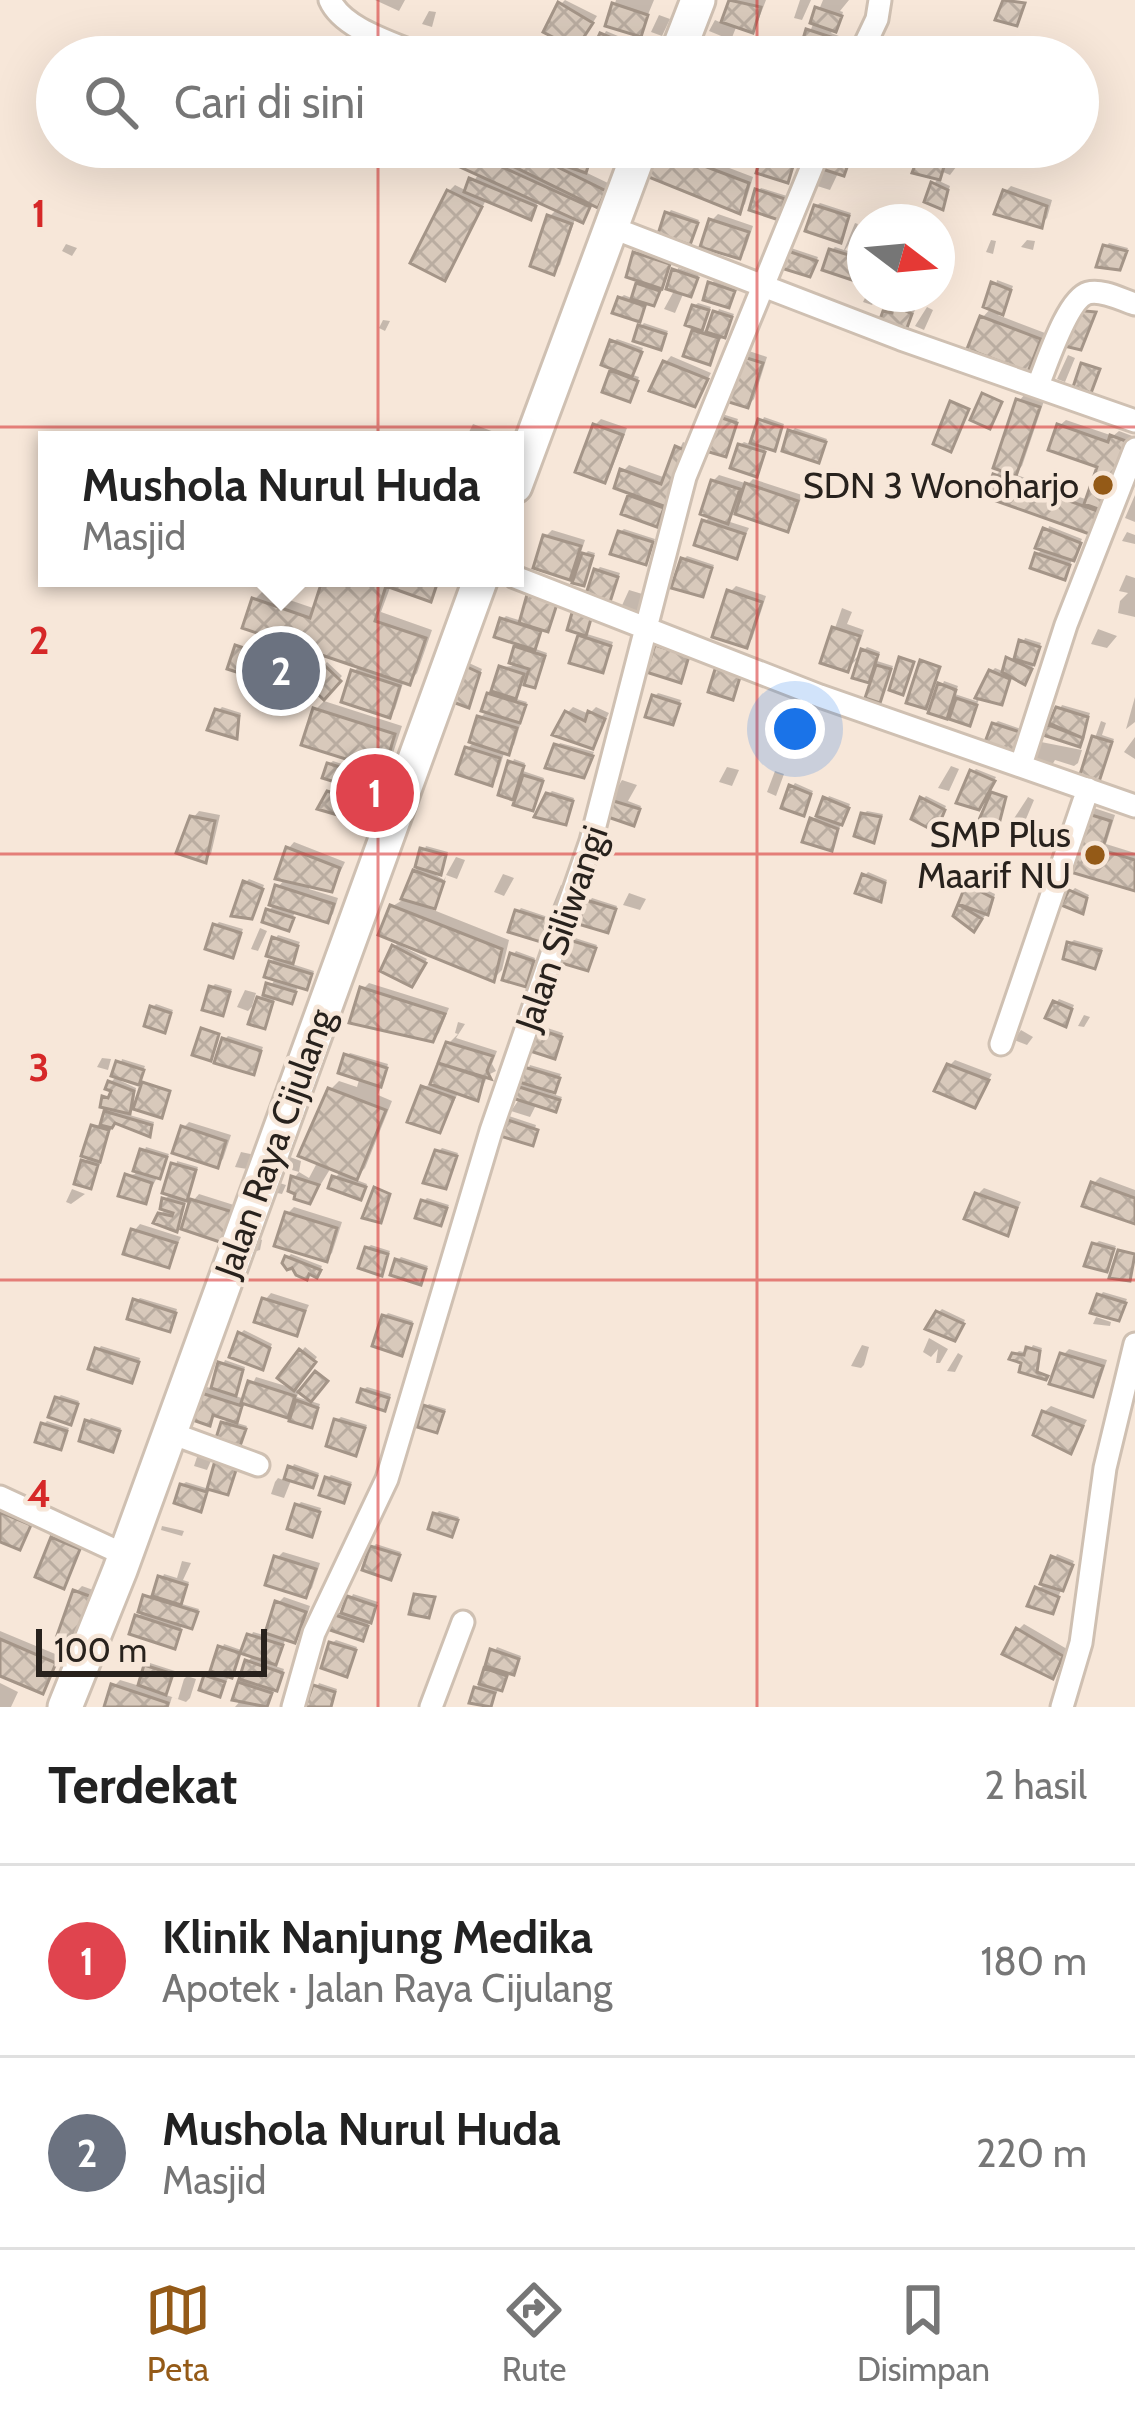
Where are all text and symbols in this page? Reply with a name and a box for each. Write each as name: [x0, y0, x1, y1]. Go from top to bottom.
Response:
search box: [36, 36, 1099, 168]
icon: search: [78, 69, 144, 135]
text: Cari di sini: [174, 75, 365, 129]
text: 1: [32, 189, 46, 237]
north arrow: [847, 204, 955, 312]
popup: [38, 431, 524, 587]
text: Mushola Nurul Huda: [82, 458, 480, 512]
place label: SDN 3 Wonoharjo: [803, 463, 1079, 507]
marker: SDN 3 Wonoharjo: [1090, 472, 1116, 498]
text: Masjid: [82, 512, 186, 560]
text: 2: [29, 616, 49, 664]
pin: 2: [242, 626, 320, 716]
your location: [765, 699, 825, 759]
pin: 1: [336, 748, 414, 838]
place label: SMP Plus Maarif NU: [917, 812, 1071, 897]
street label: Jalan Siliwangi: [505, 820, 617, 1037]
marker: SMP Plus Maarif NU: [1082, 842, 1108, 868]
street label: Jalan Raya Cijulang: [205, 1002, 343, 1284]
text: 3: [28, 1043, 50, 1091]
text: 4: [27, 1469, 51, 1517]
scale bar: [36, 1623, 267, 1676]
text: 100 m: [54, 1630, 147, 1670]
text: Terdekat: [48, 1754, 238, 1816]
text: 2 hasil: [984, 1761, 1087, 1809]
text: Klinik Nanjung Medika: [162, 1910, 593, 1964]
text: 1: [80, 1937, 94, 1985]
text: 180 m: [980, 1937, 1087, 1985]
text: Apotek · Jalan Raya Cijulang: [162, 1964, 613, 2012]
text: Mushola Nurul Huda: [162, 2102, 561, 2156]
text: 2: [77, 2129, 97, 2177]
text: 220 m: [976, 2129, 1087, 2177]
text: Masjid: [162, 2156, 266, 2204]
tab: Peta: [145, 2277, 211, 2389]
tab: Rute: [501, 2277, 567, 2389]
tab: Disimpan: [857, 2277, 990, 2389]

